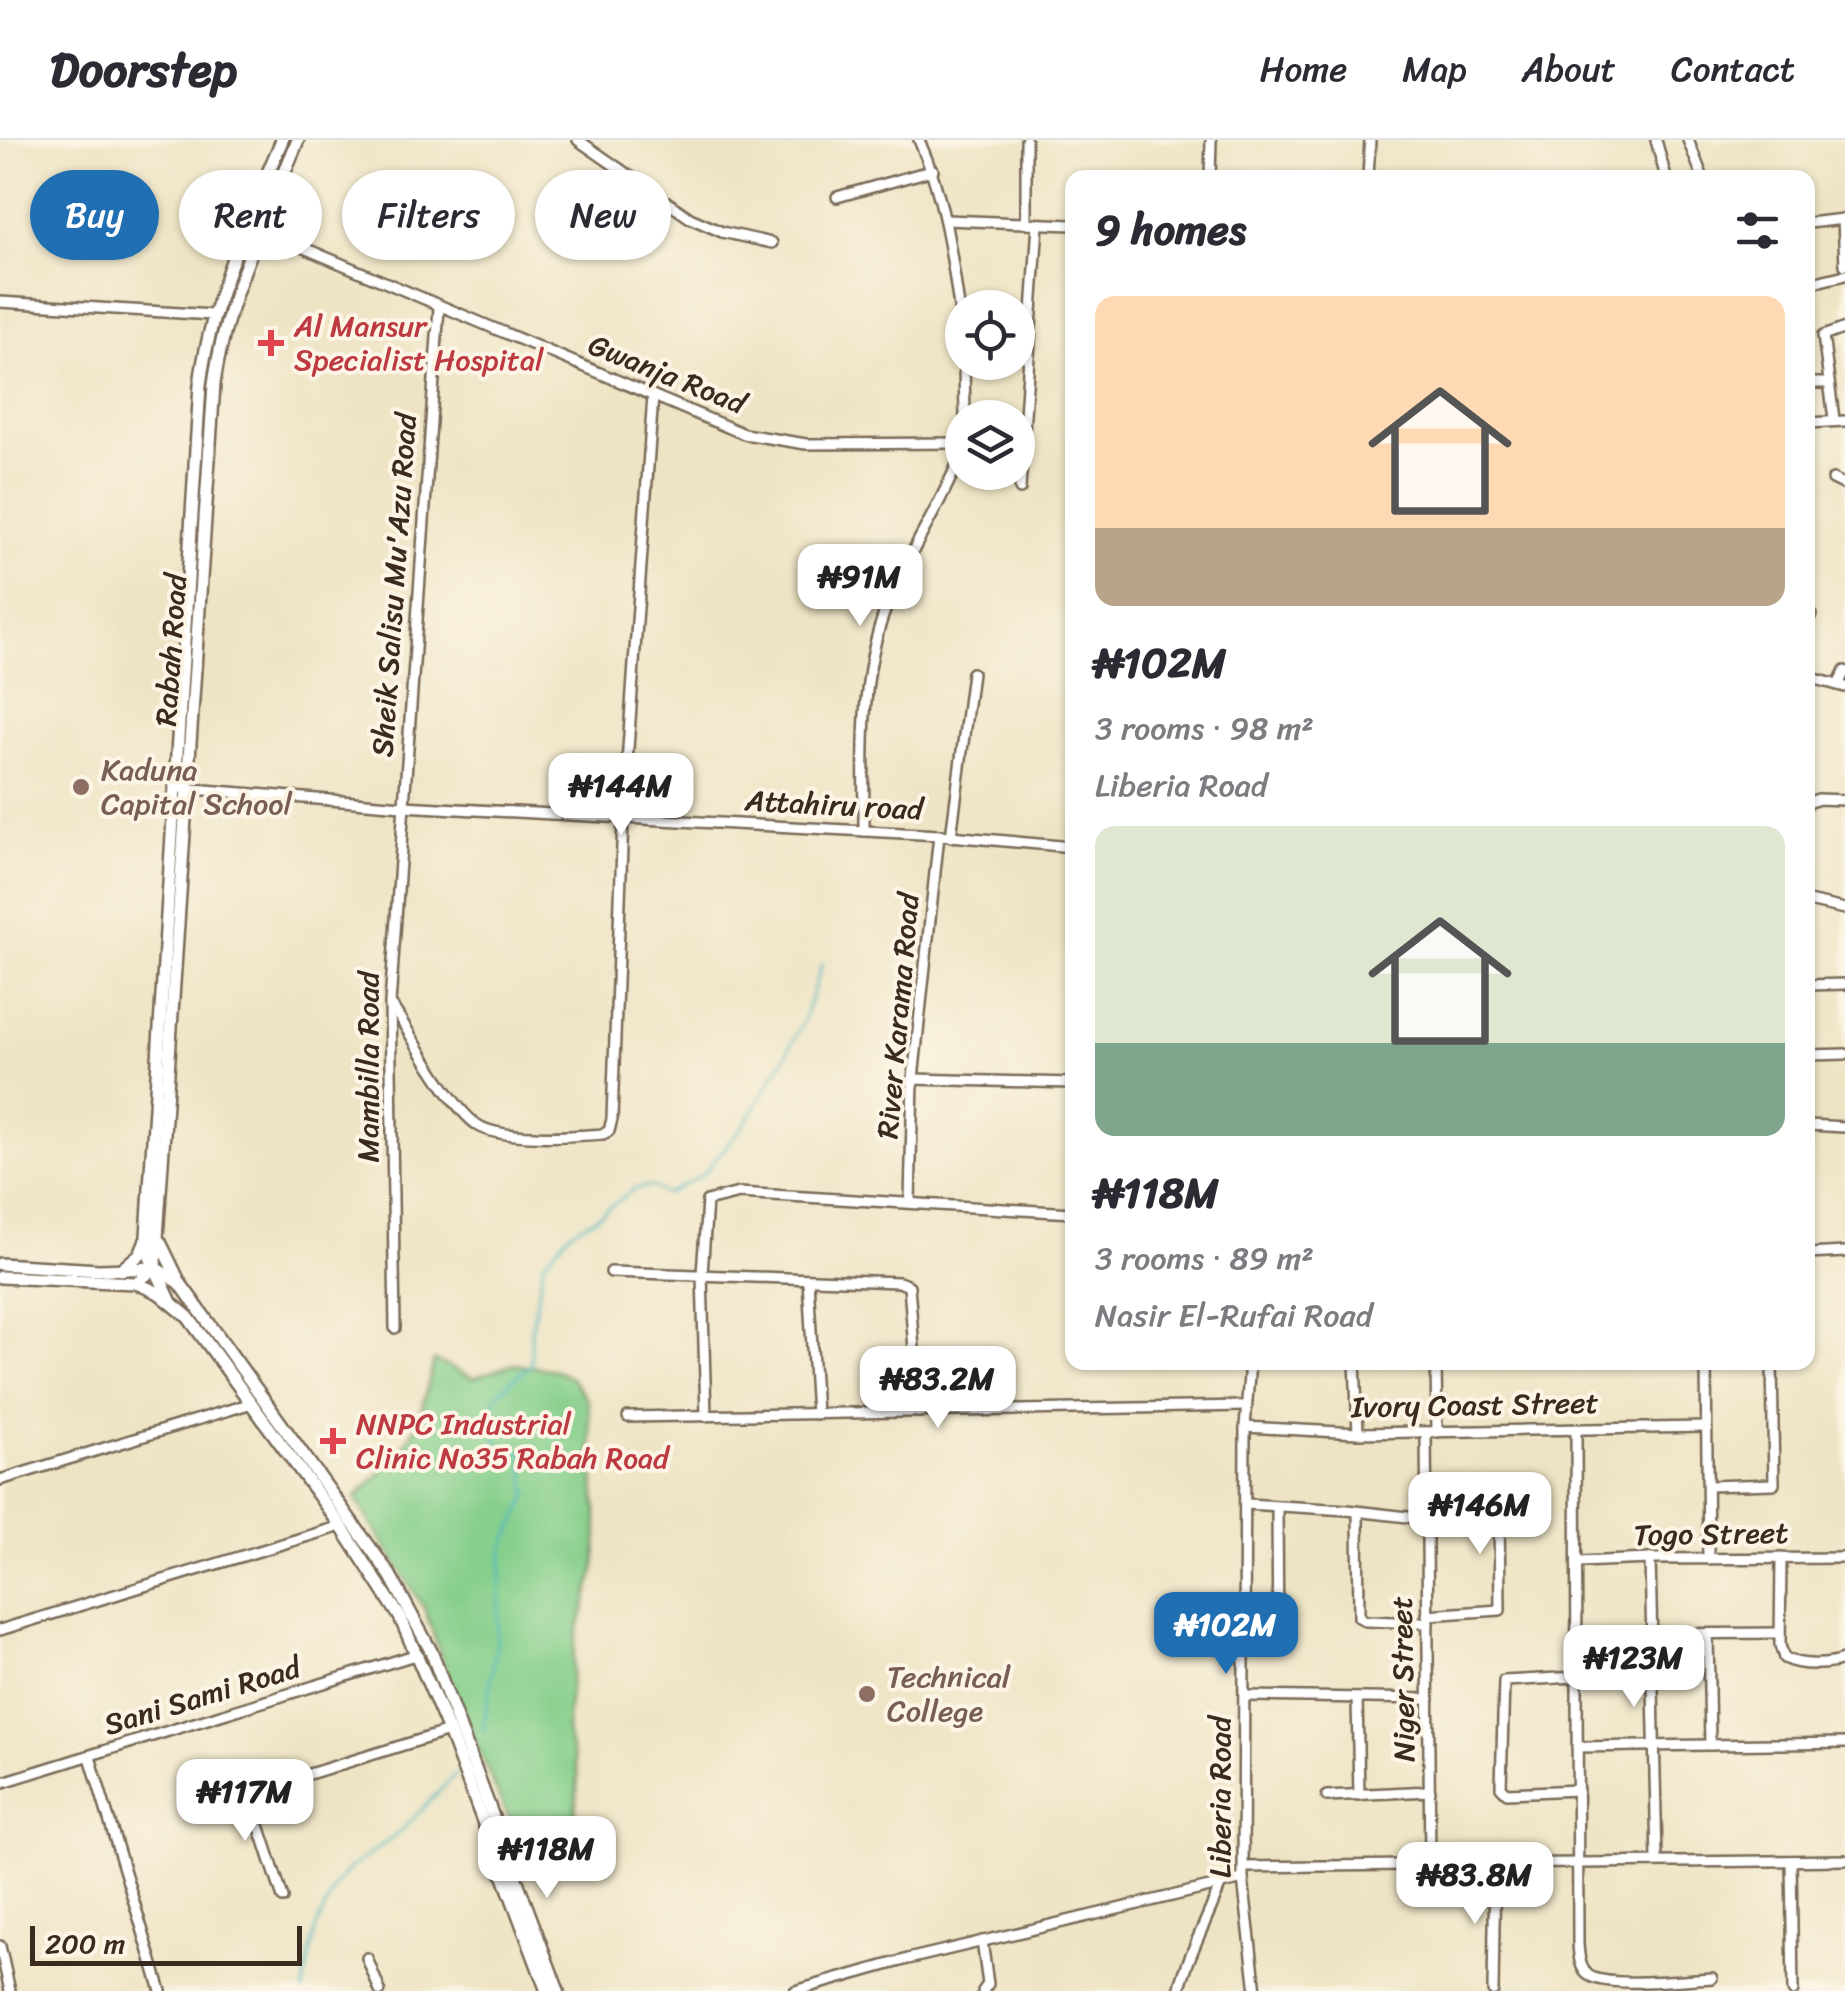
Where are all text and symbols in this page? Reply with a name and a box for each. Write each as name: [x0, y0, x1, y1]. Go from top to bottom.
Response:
text: Doorstep: [50, 27, 237, 112]
text: Home: [1260, 38, 1347, 100]
text: Map: [1402, 38, 1467, 100]
text: About: [1522, 38, 1616, 100]
text: Contact: [1671, 38, 1795, 100]
chip: Buy: [30, 170, 159, 260]
chip: Rent: [179, 170, 322, 260]
chip: Filters: [342, 170, 515, 260]
chip: New: [535, 170, 671, 260]
text: 9 homes: [1095, 193, 1246, 267]
icon: filters: [1730, 203, 1785, 258]
map controls: [945, 290, 1035, 490]
button: locate: [945, 290, 1035, 380]
place label: Al Mansur Specialist Hospital: [293, 299, 544, 387]
street label: Gwanja Road: [580, 318, 756, 431]
marker: Al Mansur Specialist Hospital: [258, 330, 284, 356]
icon: home: [1350, 361, 1530, 541]
button: layers: [945, 400, 1035, 490]
street label: Sheik Salisu Mu'Azu Road: [355, 409, 433, 759]
pin: ₦91M: [801, 544, 919, 629]
text: ₦91M: [820, 548, 900, 605]
street label: Rabah Road: [139, 570, 203, 728]
text: ₦102M: [1095, 626, 1226, 700]
text: 3 rooms · 98 m²: [1095, 700, 1314, 757]
place label: Kaduna Capital School: [101, 743, 292, 831]
pin: ₦144M: [551, 753, 691, 838]
text: ₦144M: [570, 757, 672, 814]
text: Liberia Road: [1095, 757, 1268, 814]
street label: Attahiru road: [743, 773, 927, 837]
marker: Kaduna Capital School: [70, 776, 92, 798]
street label: River Karama Road: [860, 889, 936, 1141]
icon: home: [1350, 891, 1530, 1071]
street label: Mambilla Road: [341, 969, 395, 1163]
text: ₦118M: [1095, 1156, 1219, 1230]
text: 3 rooms · 89 m²: [1095, 1230, 1314, 1287]
text: Nasir El-Rufai Road: [1095, 1287, 1373, 1344]
pin: ₦83.2M: [857, 1346, 1019, 1431]
text: ₦83.2M: [882, 1350, 994, 1407]
street label: Ivory Coast Street: [1350, 1376, 1599, 1434]
place label: NNPC Industrial Clinic No35 Rabah Road: [356, 1397, 671, 1485]
marker: NNPC Industrial Clinic No35 Rabah Road: [320, 1428, 346, 1454]
pin: ₦146M: [1410, 1472, 1550, 1557]
text: ₦146M: [1430, 1476, 1530, 1533]
street label: Togo Street: [1633, 1506, 1789, 1562]
pin: ₦102M: [1156, 1592, 1296, 1677]
text: ₦102M: [1176, 1596, 1276, 1653]
street label: Niger Street: [1375, 1596, 1431, 1762]
pin: ₦123M: [1564, 1625, 1704, 1710]
text: ₦123M: [1585, 1629, 1683, 1686]
street label: Sani Sami Road: [97, 1640, 309, 1752]
place label: Technical College: [887, 1650, 1012, 1738]
marker: Technical College: [856, 1683, 878, 1705]
street label: Liberia Road: [1193, 1714, 1247, 1878]
pin: ₦117M: [175, 1759, 315, 1844]
text: ₦117M: [198, 1763, 292, 1820]
pin: ₦118M: [477, 1816, 617, 1901]
text: ₦118M: [500, 1820, 594, 1877]
pin: ₦83.8M: [1394, 1842, 1556, 1927]
text: ₦83.8M: [1418, 1846, 1532, 1903]
text: 200 m: [45, 1919, 125, 1968]
scale bar: [30, 1921, 302, 1966]

